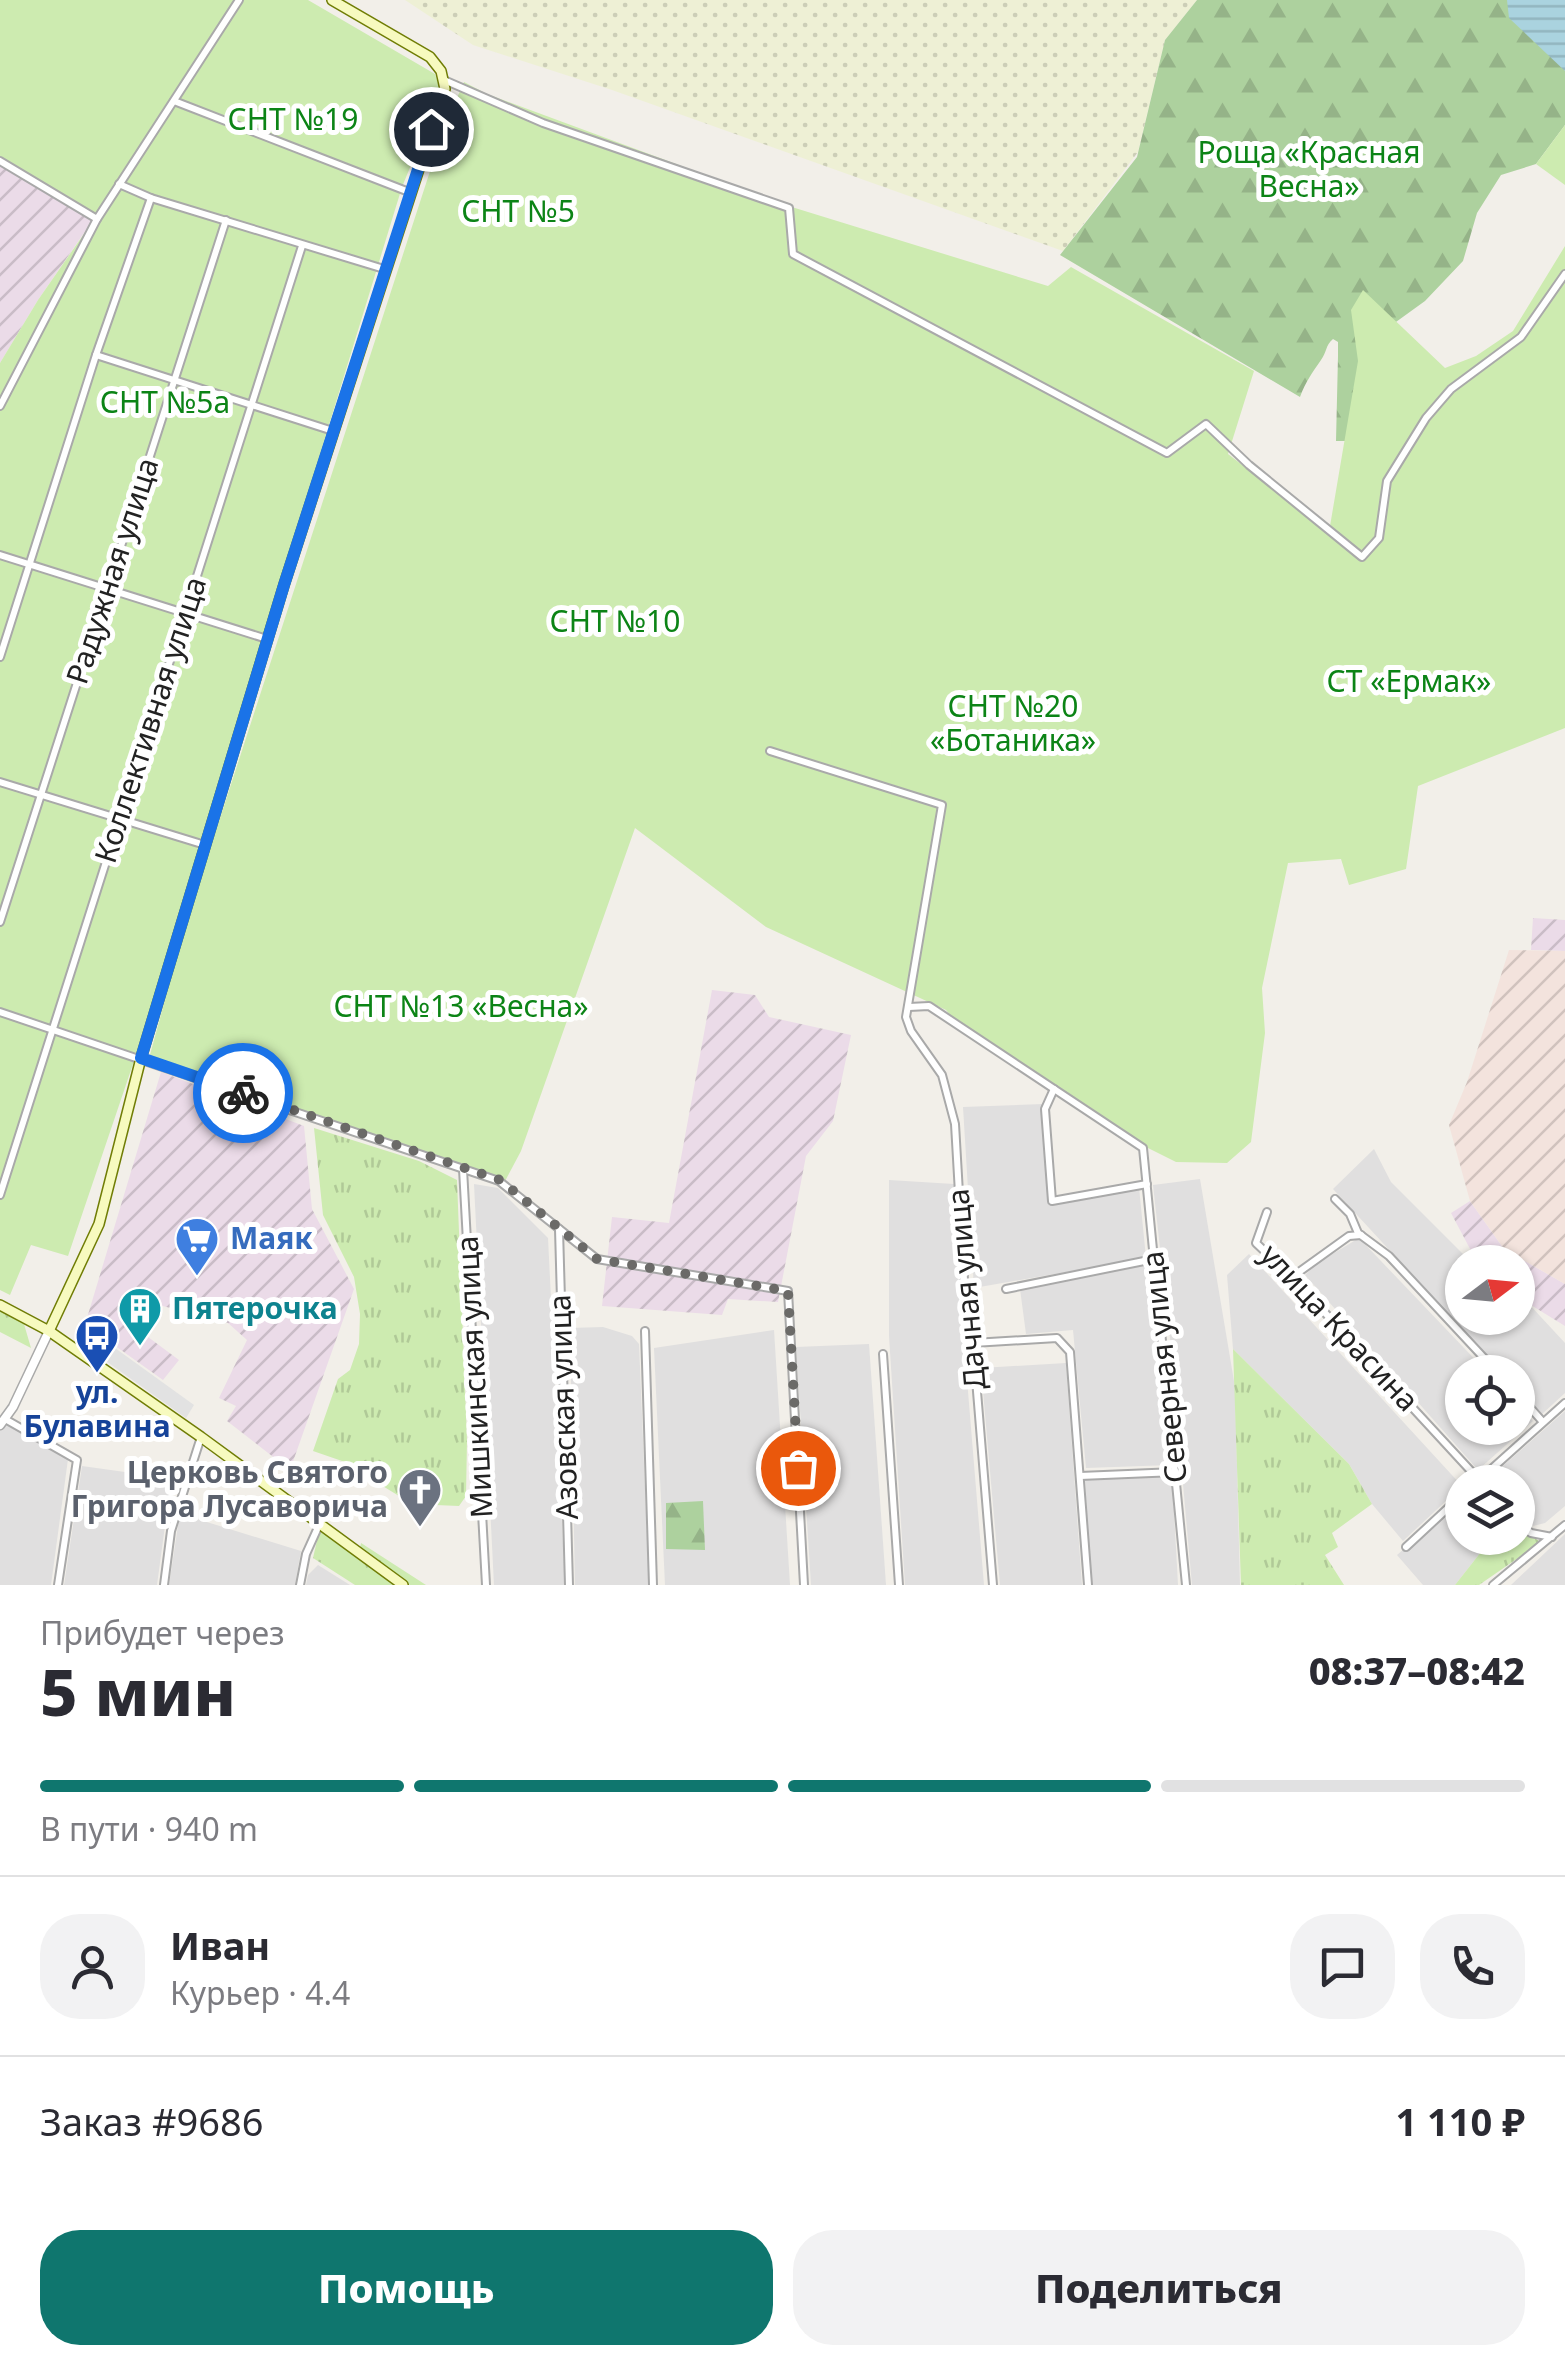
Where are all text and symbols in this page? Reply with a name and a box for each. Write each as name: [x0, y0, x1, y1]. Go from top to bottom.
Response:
pin: [389, 87, 474, 172]
park label: СНТ №19: [228, 98, 358, 139]
icon: home: [404, 102, 459, 157]
park label: Роща «Красная Весна»: [1197, 131, 1421, 206]
park label: СНТ №5: [461, 190, 575, 231]
park label: СНТ №5а: [100, 381, 230, 422]
street label: Радужная улица: [56, 452, 167, 689]
street label: Коллективная улица: [84, 571, 215, 868]
park label: СНТ №10: [550, 600, 680, 641]
park label: СТ «Ермак»: [1327, 660, 1491, 701]
park label: СНТ №20 «Ботаника»: [930, 685, 1096, 760]
park label: СНТ №13 «Весна»: [333, 985, 589, 1026]
courier: [193, 1043, 293, 1143]
icon: bike: [216, 1066, 271, 1121]
street label: Дачная улица: [936, 1187, 995, 1391]
supermarket icon: Маяк: [174, 1216, 220, 1277]
place label: Маяк: [230, 1217, 313, 1258]
street label: улица Красина: [1252, 1234, 1428, 1420]
street label: Мишкинская улица: [446, 1235, 501, 1519]
north arrow: [1445, 1245, 1535, 1335]
map controls: [1445, 1245, 1535, 1555]
street label: Северная улица: [1131, 1249, 1196, 1485]
building icon: Пятерочка: [117, 1286, 163, 1347]
place label: Пятерочка: [172, 1287, 338, 1328]
street label: Азовская улица: [538, 1294, 587, 1520]
bus stop icon: ул. Булавина: [74, 1313, 120, 1374]
button: locate: [1445, 1355, 1535, 1445]
place label: ул. Булавина: [23, 1371, 171, 1446]
pin: [756, 1426, 841, 1511]
icon: bag: [771, 1441, 826, 1496]
place label: Церковь Святого Григора Лусаворича: [71, 1451, 388, 1526]
button: layers: [1445, 1465, 1535, 1555]
church icon: Церковь Святого Григора Лусаворича: [397, 1467, 443, 1528]
text: Прибудет через: [40, 1611, 285, 1654]
text: 08:37–08:42: [1309, 1644, 1525, 1696]
text: 5 мин: [40, 1647, 236, 1735]
text: В пути · 940 m: [40, 1807, 258, 1850]
button: person: [40, 1914, 145, 2019]
button: chat: [1290, 1914, 1395, 2019]
button: phone: [1420, 1914, 1525, 2019]
text: Иван: [170, 1919, 270, 1971]
text: Курьер · 4.4: [170, 1971, 350, 2014]
text: Заказ #9686: [40, 2095, 264, 2147]
text: 1 110 ₽: [1395, 2095, 1525, 2147]
button: Помощь: [40, 2230, 773, 2345]
button: Поделиться: [793, 2230, 1525, 2345]

